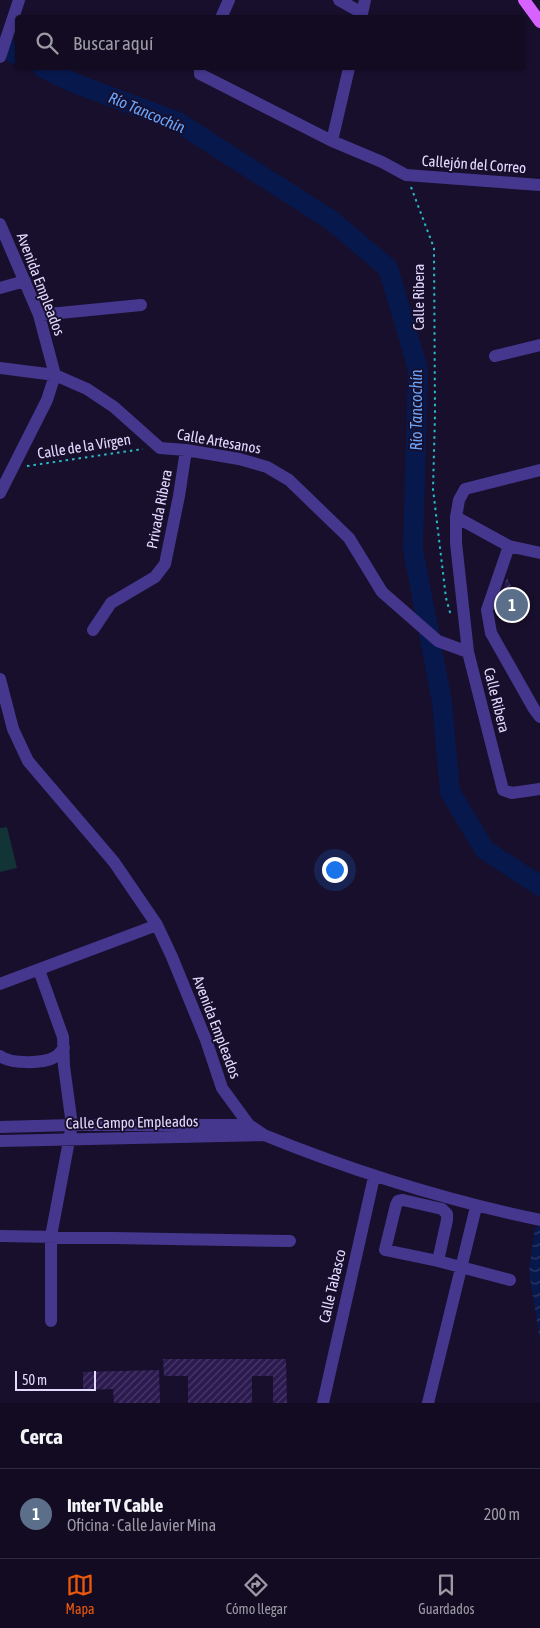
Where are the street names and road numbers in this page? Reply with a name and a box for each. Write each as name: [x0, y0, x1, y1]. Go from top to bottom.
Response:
street label: Callejón del Correo: [421, 152, 527, 176]
street label: Avenida Empleados: [14, 230, 68, 338]
street label: Calle Ribera: [410, 264, 427, 330]
street label: Calle Artesanos: [176, 425, 262, 457]
street label: Calle de la Virgen: [36, 430, 132, 462]
street label: Privada Ribera: [143, 468, 175, 550]
street label: Calle Ribera: [481, 666, 513, 734]
street label: Avenida Empleados: [190, 973, 244, 1081]
street label: Calle Campo Empleados: [66, 1112, 198, 1132]
street label: Calle Tabasco: [315, 1248, 349, 1324]

